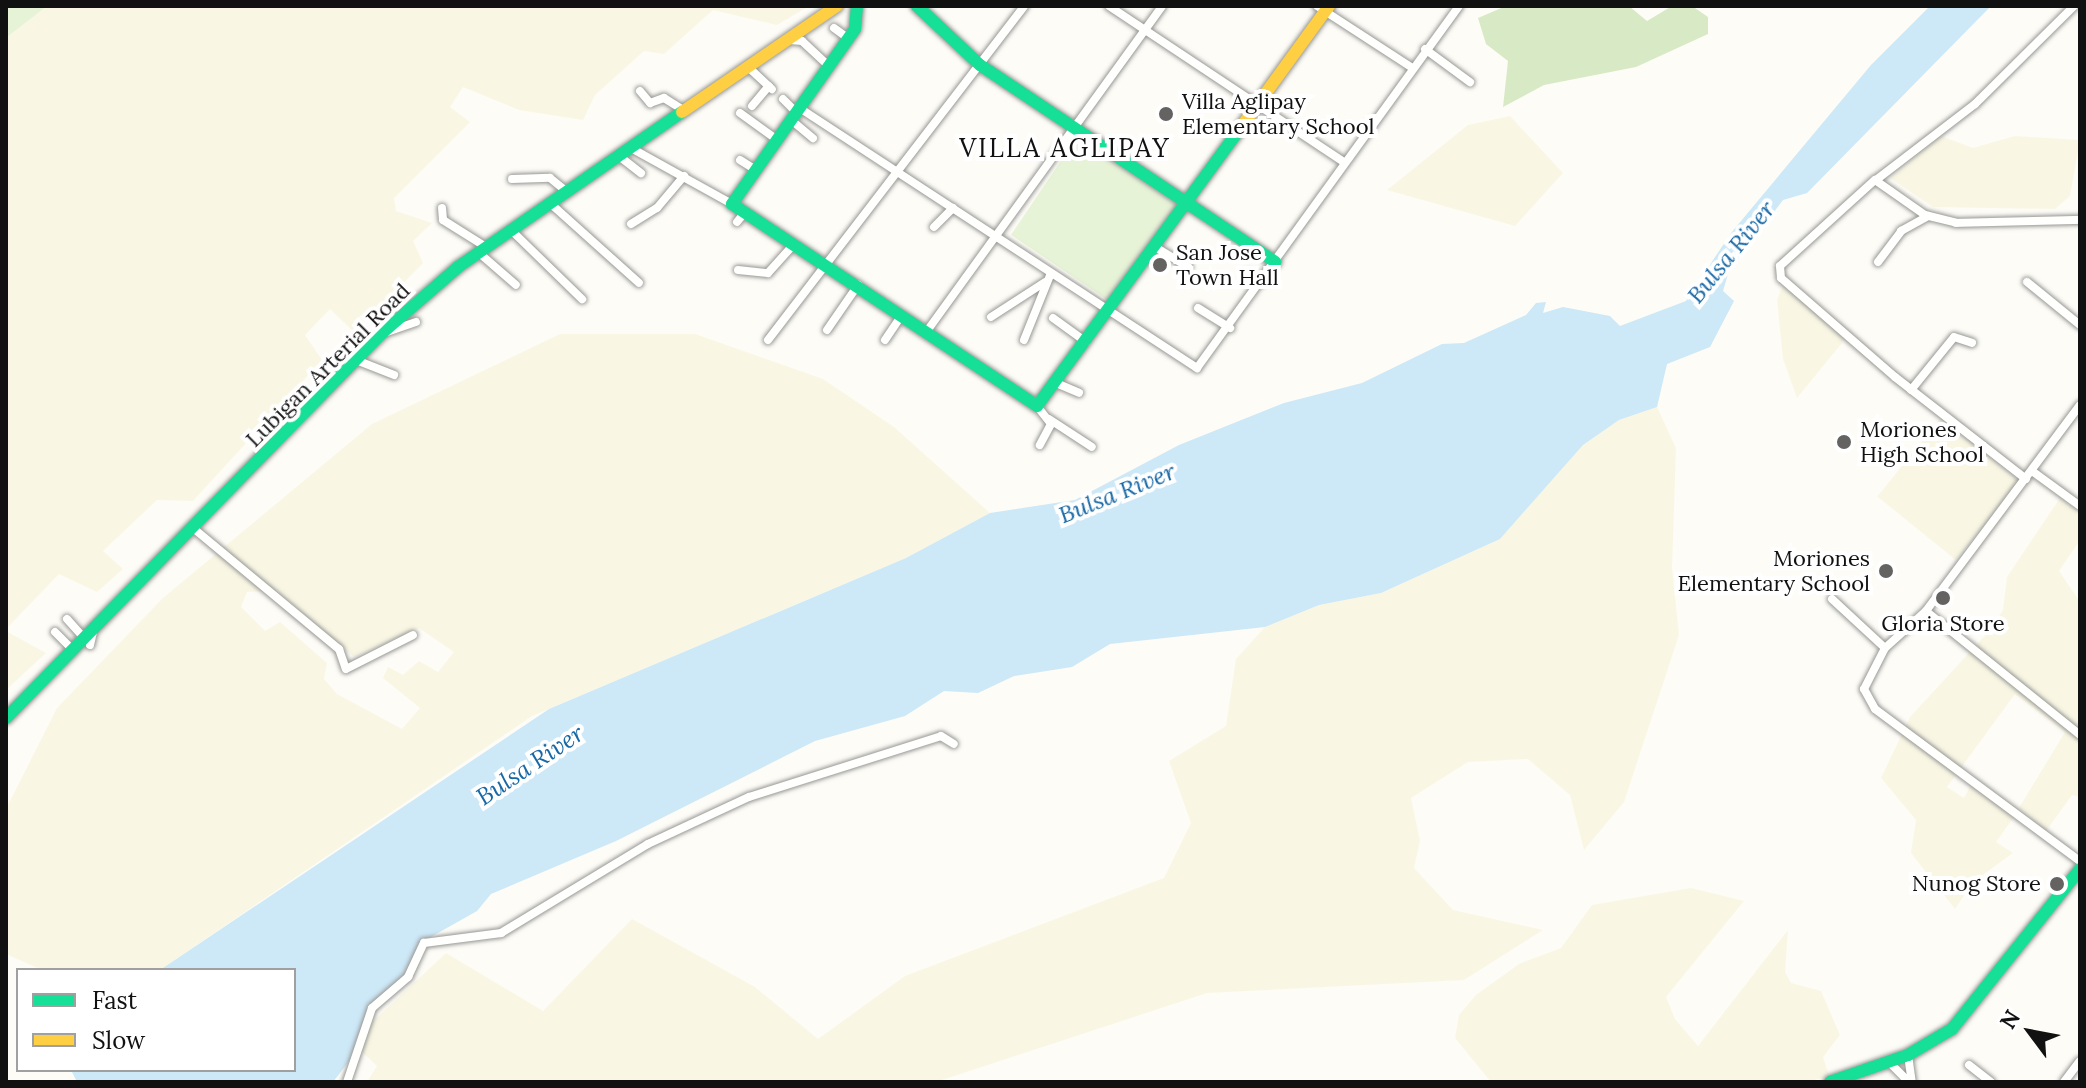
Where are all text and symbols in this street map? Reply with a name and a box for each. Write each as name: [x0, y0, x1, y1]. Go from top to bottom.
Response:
place label: Villa Aglipay Elementary School: [1182, 88, 1375, 140]
marker: Villa Aglipay Elementary School: [1157, 105, 1175, 123]
district label: VILLA AGLIPAY: [959, 132, 1171, 164]
water label: Bulsa River: [1681, 195, 1781, 309]
place label: San Jose Town Hall: [1176, 239, 1279, 290]
marker: San Jose Town Hall: [1151, 256, 1169, 274]
street label: Lubigan Arterial Road: [240, 277, 416, 453]
place label: Moriones High School: [1860, 416, 1984, 468]
marker: Moriones High School: [1835, 433, 1853, 451]
water label: Bulsa River: [1054, 457, 1180, 529]
place label: Moriones Elementary School: [1677, 545, 1870, 596]
marker: Moriones Elementary School: [1877, 562, 1895, 580]
marker: Gloria Store: [1934, 589, 1952, 607]
place label: Gloria Store: [1881, 611, 2005, 637]
water label: Bulsa River: [471, 719, 589, 811]
place label: Nunog Store: [1912, 871, 2041, 897]
marker: Nunog Store: [2048, 875, 2066, 893]
legend: [16, 968, 296, 1072]
text: Fast: [92, 985, 137, 1016]
north arrow: [1990, 992, 2070, 1072]
text: N: [1993, 1005, 2026, 1034]
text: Slow: [92, 1025, 145, 1056]

